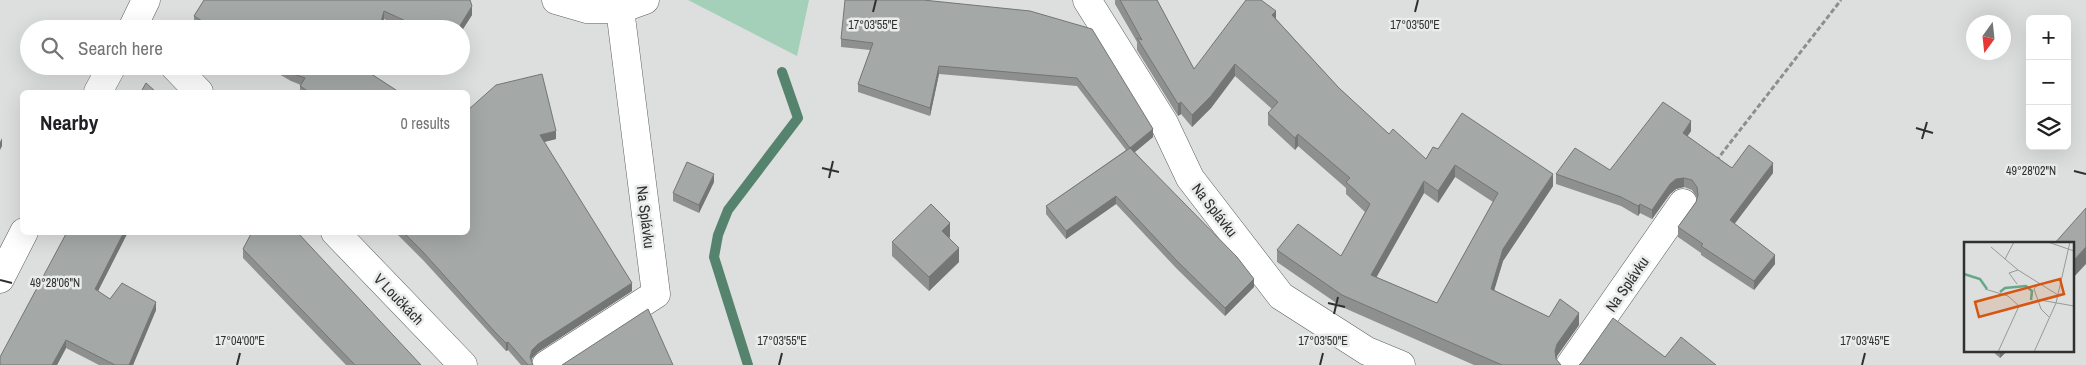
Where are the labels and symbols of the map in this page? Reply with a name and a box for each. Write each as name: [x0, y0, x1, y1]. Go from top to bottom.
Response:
north arrow: [1966, 15, 2011, 60]
text: 17°03'55"E: [848, 17, 898, 33]
text: 17°03'50"E: [1390, 17, 1440, 33]
text: 49°28'02"N: [2006, 163, 2056, 179]
street label: Na Splávku: [1187, 179, 1243, 241]
street label: Na Splávku: [632, 185, 660, 249]
inset map: [1964, 242, 2074, 352]
street label: Na Splávku: [1600, 252, 1654, 316]
street label: V Loučkách: [369, 269, 429, 329]
text: 49°28'06"N: [30, 275, 80, 291]
text: 17°04'00"E: [215, 333, 265, 349]
text: 17°03'55"E: [757, 333, 807, 349]
text: 17°03'50"E: [1298, 333, 1348, 349]
text: 17°03'45"E: [1840, 333, 1890, 349]

